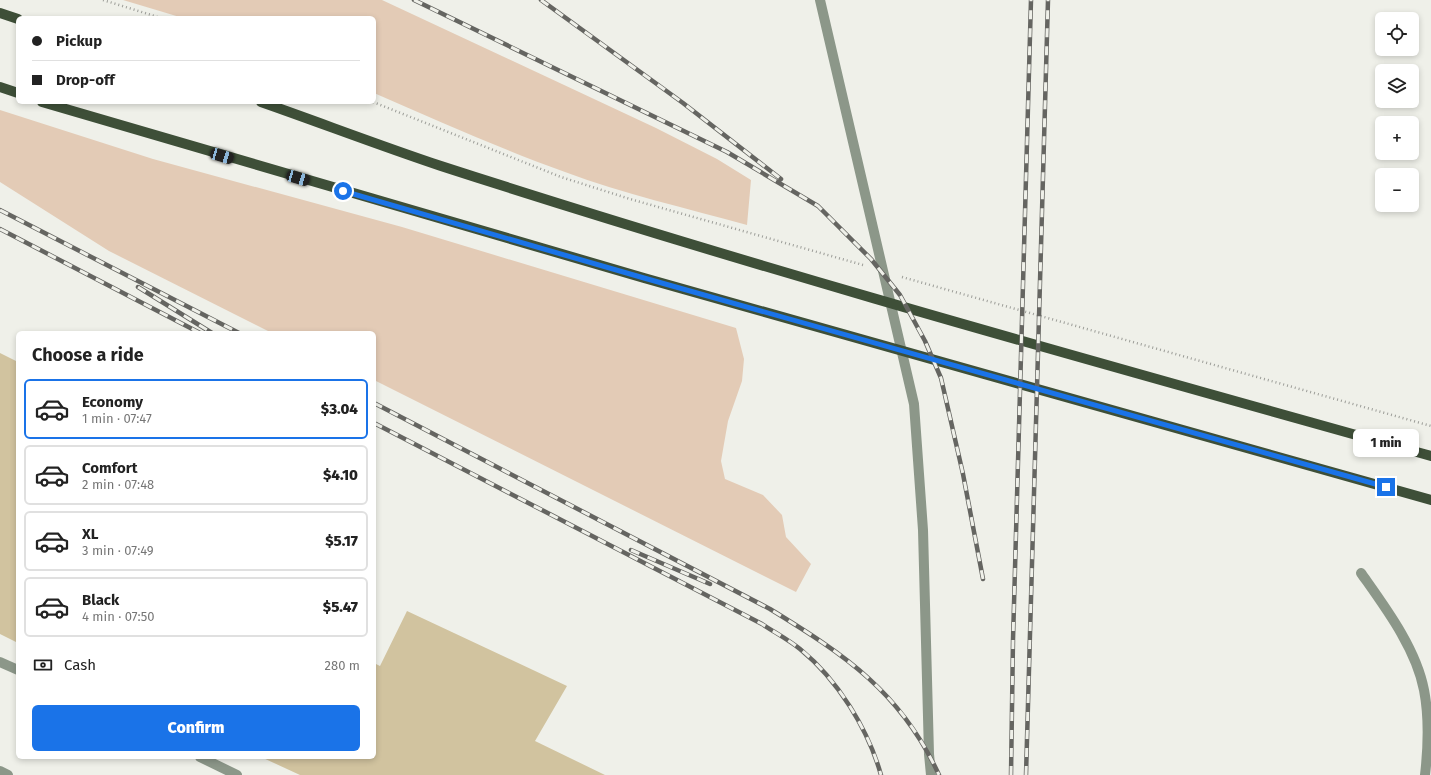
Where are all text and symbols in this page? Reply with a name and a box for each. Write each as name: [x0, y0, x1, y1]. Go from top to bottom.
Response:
map controls: [1375, 12, 1419, 212]
button: locate: [1375, 12, 1419, 56]
text: Pickup: [56, 32, 102, 50]
button: layers: [1375, 64, 1419, 108]
text: Drop-off: [56, 71, 115, 89]
button: +: [1375, 116, 1419, 160]
car: [209, 147, 235, 165]
button: −: [1375, 168, 1419, 212]
car: [285, 169, 311, 187]
route start: [334, 182, 352, 200]
text: Choose a ride: [32, 344, 144, 366]
icon: car: [34, 391, 70, 427]
text: Economy: [82, 393, 143, 411]
text: $3.04: [321, 400, 358, 418]
text: 1 min · 07:47: [82, 411, 152, 426]
callout: 1 min: [1353, 429, 1419, 457]
text: 1 min: [1370, 435, 1402, 450]
icon: car: [34, 457, 70, 493]
text: Comfort: [82, 459, 138, 477]
text: $4.10: [323, 466, 358, 484]
text: 2 min · 07:48: [82, 477, 154, 492]
route end: [1377, 478, 1395, 496]
icon: car: [34, 523, 70, 559]
text: XL: [82, 525, 98, 543]
text: $5.17: [325, 532, 358, 550]
text: 3 min · 07:49: [82, 543, 154, 558]
icon: car: [34, 589, 70, 625]
text: Black: [82, 591, 119, 609]
text: $5.47: [323, 598, 358, 616]
text: 4 min · 07:50: [82, 609, 155, 624]
icon: cash: [32, 654, 54, 676]
text: Cash: [64, 656, 96, 674]
text: 280 m: [325, 658, 360, 673]
button: Confirm: [32, 705, 360, 751]

